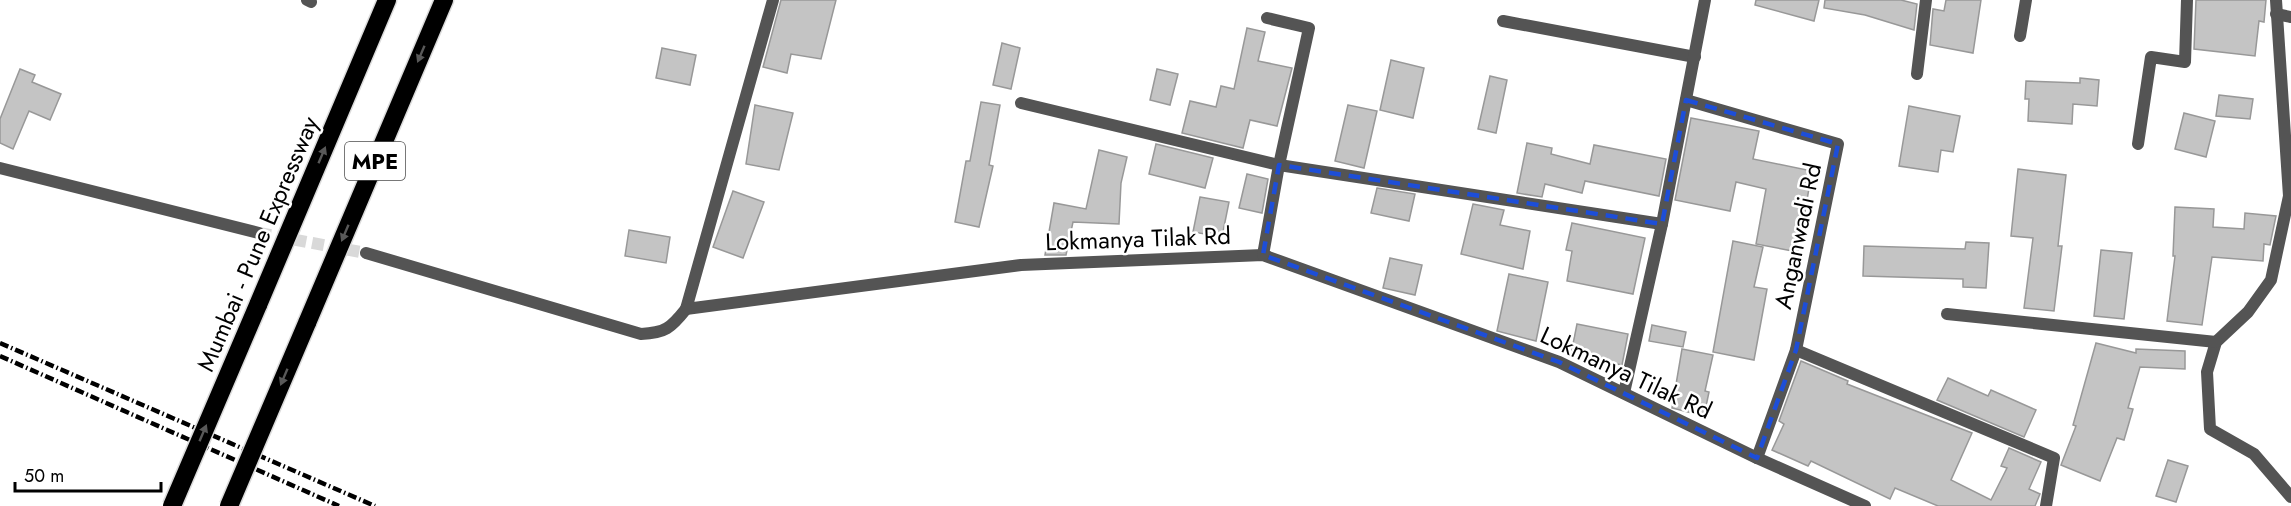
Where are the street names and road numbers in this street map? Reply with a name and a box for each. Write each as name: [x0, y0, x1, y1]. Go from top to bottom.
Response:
street label: Mumbai - Pune Expressway: [188, 111, 327, 377]
road number: MPE: [345, 142, 405, 180]
street label: Anganwadi Rd: [1765, 160, 1830, 312]
street label: Lokmanya Tilak Rd: [1044, 218, 1231, 259]
street label: Lokmanya Tilak Rd: [1535, 317, 1718, 428]

